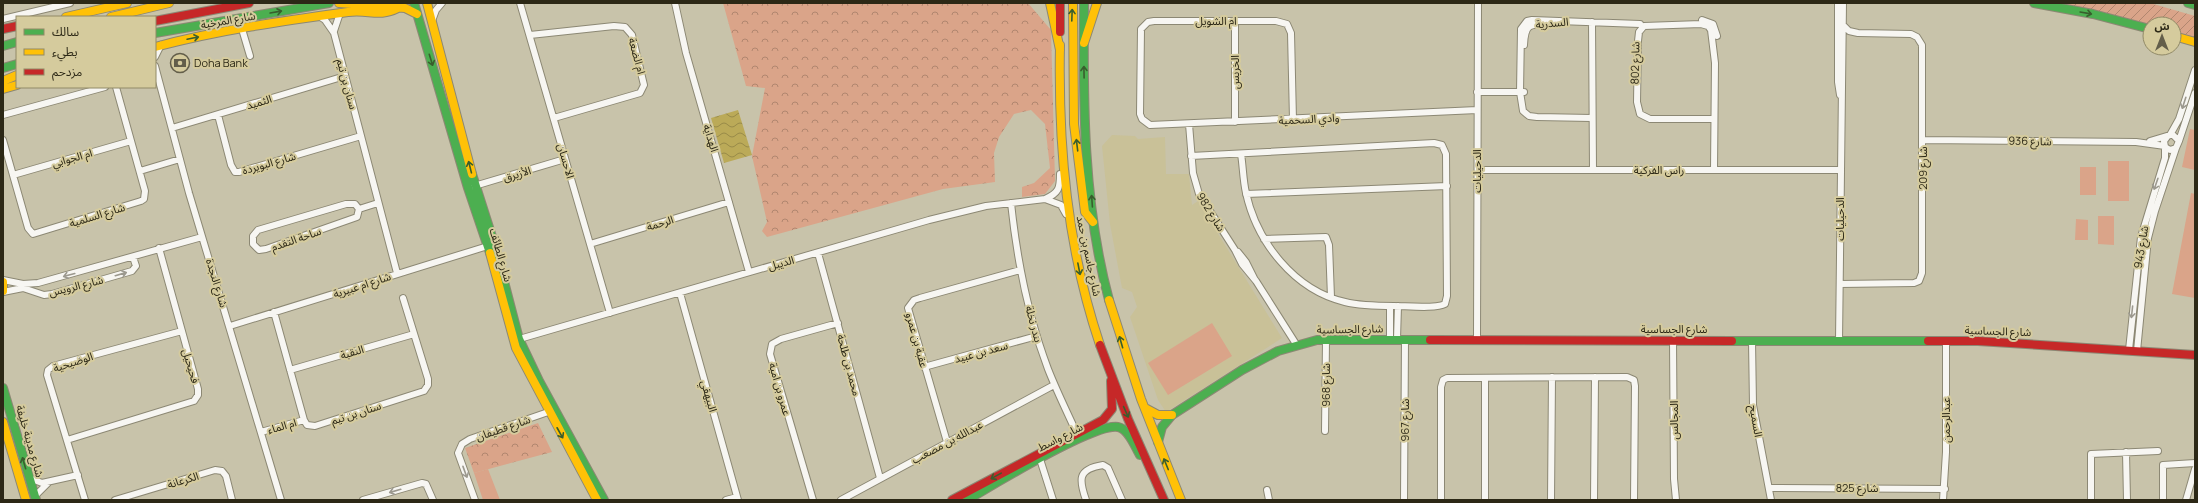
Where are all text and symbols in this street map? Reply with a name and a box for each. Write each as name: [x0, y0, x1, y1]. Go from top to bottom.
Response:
street label: شارع المرخية: [199, 7, 257, 33]
one-way arrow: [269, 8, 282, 16]
one-way arrow: [1069, 9, 1076, 22]
one-way arrow: [2080, 9, 2093, 17]
street label: ام الشويل: [1195, 13, 1237, 29]
street label: السدرية: [1535, 14, 1569, 31]
legend: [16, 16, 156, 88]
north arrow: [2142, 16, 2182, 56]
text: ش: [2154, 18, 2170, 33]
text: سالك: [52, 23, 79, 40]
one-way arrow: [186, 33, 199, 41]
street label: ام الضعة: [624, 36, 650, 76]
street label: شارع 802: [1627, 41, 1643, 85]
text: بطيء: [52, 43, 78, 62]
bank icon: Doha Bank: [169, 52, 191, 74]
one-way arrow: [428, 54, 435, 67]
place label: Doha Bank: [194, 55, 248, 70]
street label: الخريس: [1227, 55, 1242, 89]
street label: سنان بن تيم: [332, 57, 362, 112]
text: مزدحم: [52, 63, 82, 81]
one-way arrow: [1081, 66, 1088, 79]
street label: الثميد: [244, 91, 273, 113]
one-way arrow: [2180, 97, 2187, 110]
street label: وادي السحمية: [1278, 109, 1340, 130]
street label: الهداية: [700, 122, 723, 154]
street label: شارع 936: [2008, 133, 2052, 149]
one-way arrow: [1073, 139, 1080, 152]
street label: الاحسان: [554, 142, 579, 180]
street label: ام الجوابي: [50, 145, 95, 173]
street label: شارع 209: [1915, 146, 1931, 190]
street label: شارع البويردة: [240, 148, 298, 178]
street label: الدحيليات: [1469, 149, 1484, 193]
one-way arrow: [466, 161, 473, 174]
street label: الأزيرق: [501, 162, 533, 185]
street label: راس الفركية: [1634, 162, 1684, 177]
one-way arrow: [2152, 178, 2160, 190]
street label: شارع 982: [1193, 189, 1229, 235]
one-way arrow: [1088, 195, 1095, 208]
street label: الدحيليات: [1832, 197, 1847, 241]
street label: شارع السلمية: [67, 199, 127, 231]
street label: الرحمة: [644, 211, 675, 234]
street label: شارع جاسم بن حمد: [1072, 214, 1105, 298]
street label: ساحة التقدم: [269, 223, 324, 255]
street label: شارع 943: [2130, 224, 2152, 270]
street label: شارع الطائف: [486, 226, 516, 284]
street label: الديبل: [766, 252, 796, 273]
street label: شارع النجدة: [202, 257, 232, 310]
one-way arrow: [1075, 262, 1083, 275]
street label: شارع ام عبيرية: [331, 268, 393, 302]
one-way arrow: [115, 270, 128, 277]
street label: شارع الرويس: [47, 271, 105, 300]
one-way arrow: [62, 272, 75, 279]
street label: بندر نخلة: [1022, 304, 1047, 344]
one-way arrow: [2129, 305, 2136, 318]
street label: عقبة بن عمرو: [903, 311, 932, 370]
street label: شارع الجساسية: [1316, 320, 1384, 338]
street label: شارع الجساسية: [1641, 321, 1708, 337]
street label: شارع الجساسية: [1964, 322, 2032, 340]
street label: محمد بن طلحة: [834, 332, 865, 398]
one-way arrow: [1117, 336, 1124, 349]
street label: سعد بن عبيد: [952, 337, 1010, 366]
street label: النقبة: [338, 341, 365, 362]
street label: فحيحيل: [179, 347, 204, 385]
street label: الوضيحية: [51, 348, 95, 375]
street label: عمرو بن امية: [766, 361, 795, 418]
street label: شارع 968: [1318, 363, 1334, 407]
street label: البيهقي: [695, 378, 721, 414]
street label: سنان بن تيم: [329, 397, 384, 430]
street label: عبدالرحمن: [1938, 397, 1953, 443]
street label: شارع 967: [1397, 398, 1413, 441]
street label: المجالس: [1666, 401, 1681, 439]
street label: شارع مدينة خليفة: [12, 403, 48, 479]
street label: السميح: [1745, 404, 1767, 438]
one-way arrow: [1123, 406, 1130, 418]
street label: شارع قطيفان: [474, 411, 533, 445]
street label: ام الماء: [266, 414, 298, 438]
street label: عبدالله بن مصعب: [909, 416, 986, 467]
street label: شارع واسط: [1035, 419, 1086, 455]
one-way arrow: [557, 427, 565, 439]
one-way arrow: [20, 457, 28, 470]
one-way arrow: [1162, 459, 1169, 471]
one-way arrow: [462, 466, 470, 478]
street label: الكرعانة: [165, 468, 200, 491]
one-way arrow: [991, 472, 1003, 480]
street label: شارع 825: [1836, 480, 1879, 496]
one-way arrow: [388, 488, 401, 495]

